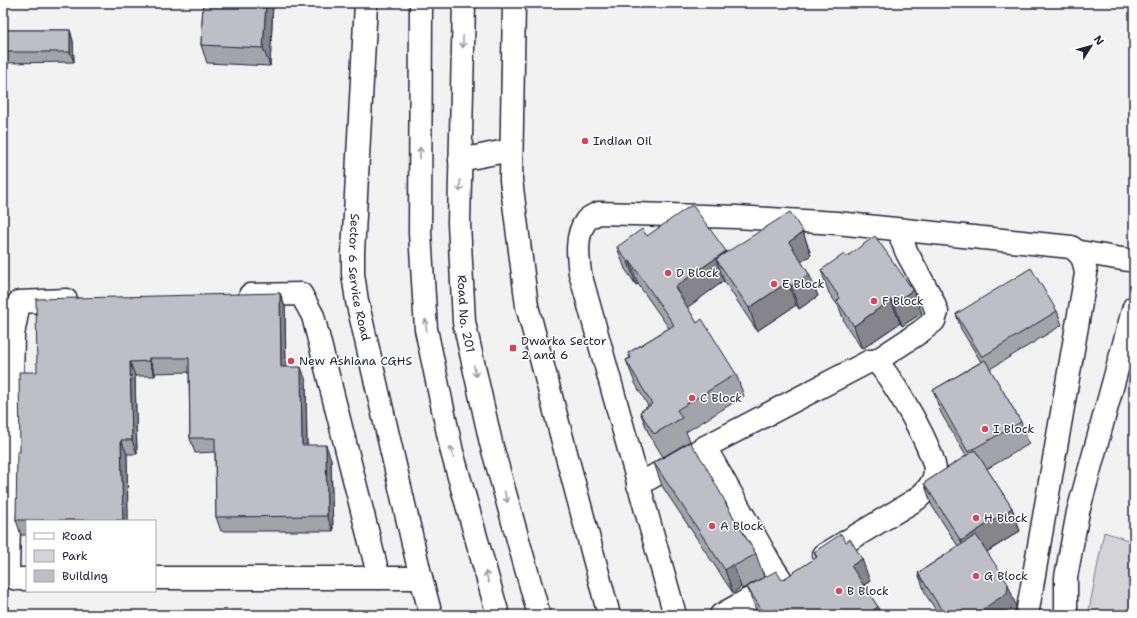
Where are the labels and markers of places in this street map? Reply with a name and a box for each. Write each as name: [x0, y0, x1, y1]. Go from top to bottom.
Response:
place label: Indian Oil: [593, 133, 652, 149]
marker: Indian Oil: [580, 136, 590, 146]
place label: D Block: [676, 265, 719, 281]
marker: D Block: [663, 268, 673, 278]
place label: E Block: [782, 276, 824, 292]
marker: E Block: [769, 279, 779, 289]
place label: F Block: [882, 293, 924, 309]
marker: F Block: [869, 296, 879, 306]
place label: Dwarka Sector 2 and 6: [521, 333, 607, 363]
marker: Dwarka Sector 2 and 6: [508, 343, 518, 353]
place label: New Ashiana CGHS: [299, 353, 412, 369]
marker: New Ashiana CGHS: [286, 356, 296, 366]
place label: C Block: [700, 390, 742, 406]
marker: C Block: [687, 393, 697, 403]
place label: I Block: [993, 421, 1035, 437]
marker: I Block: [980, 424, 990, 434]
place label: H Block: [984, 510, 1028, 526]
marker: H Block: [971, 513, 981, 523]
place label: A Block: [720, 518, 764, 534]
marker: A Block: [707, 521, 717, 531]
place label: G Block: [984, 568, 1028, 584]
marker: G Block: [971, 571, 981, 581]
place label: B Block: [847, 583, 889, 599]
marker: B Block: [834, 586, 844, 596]

